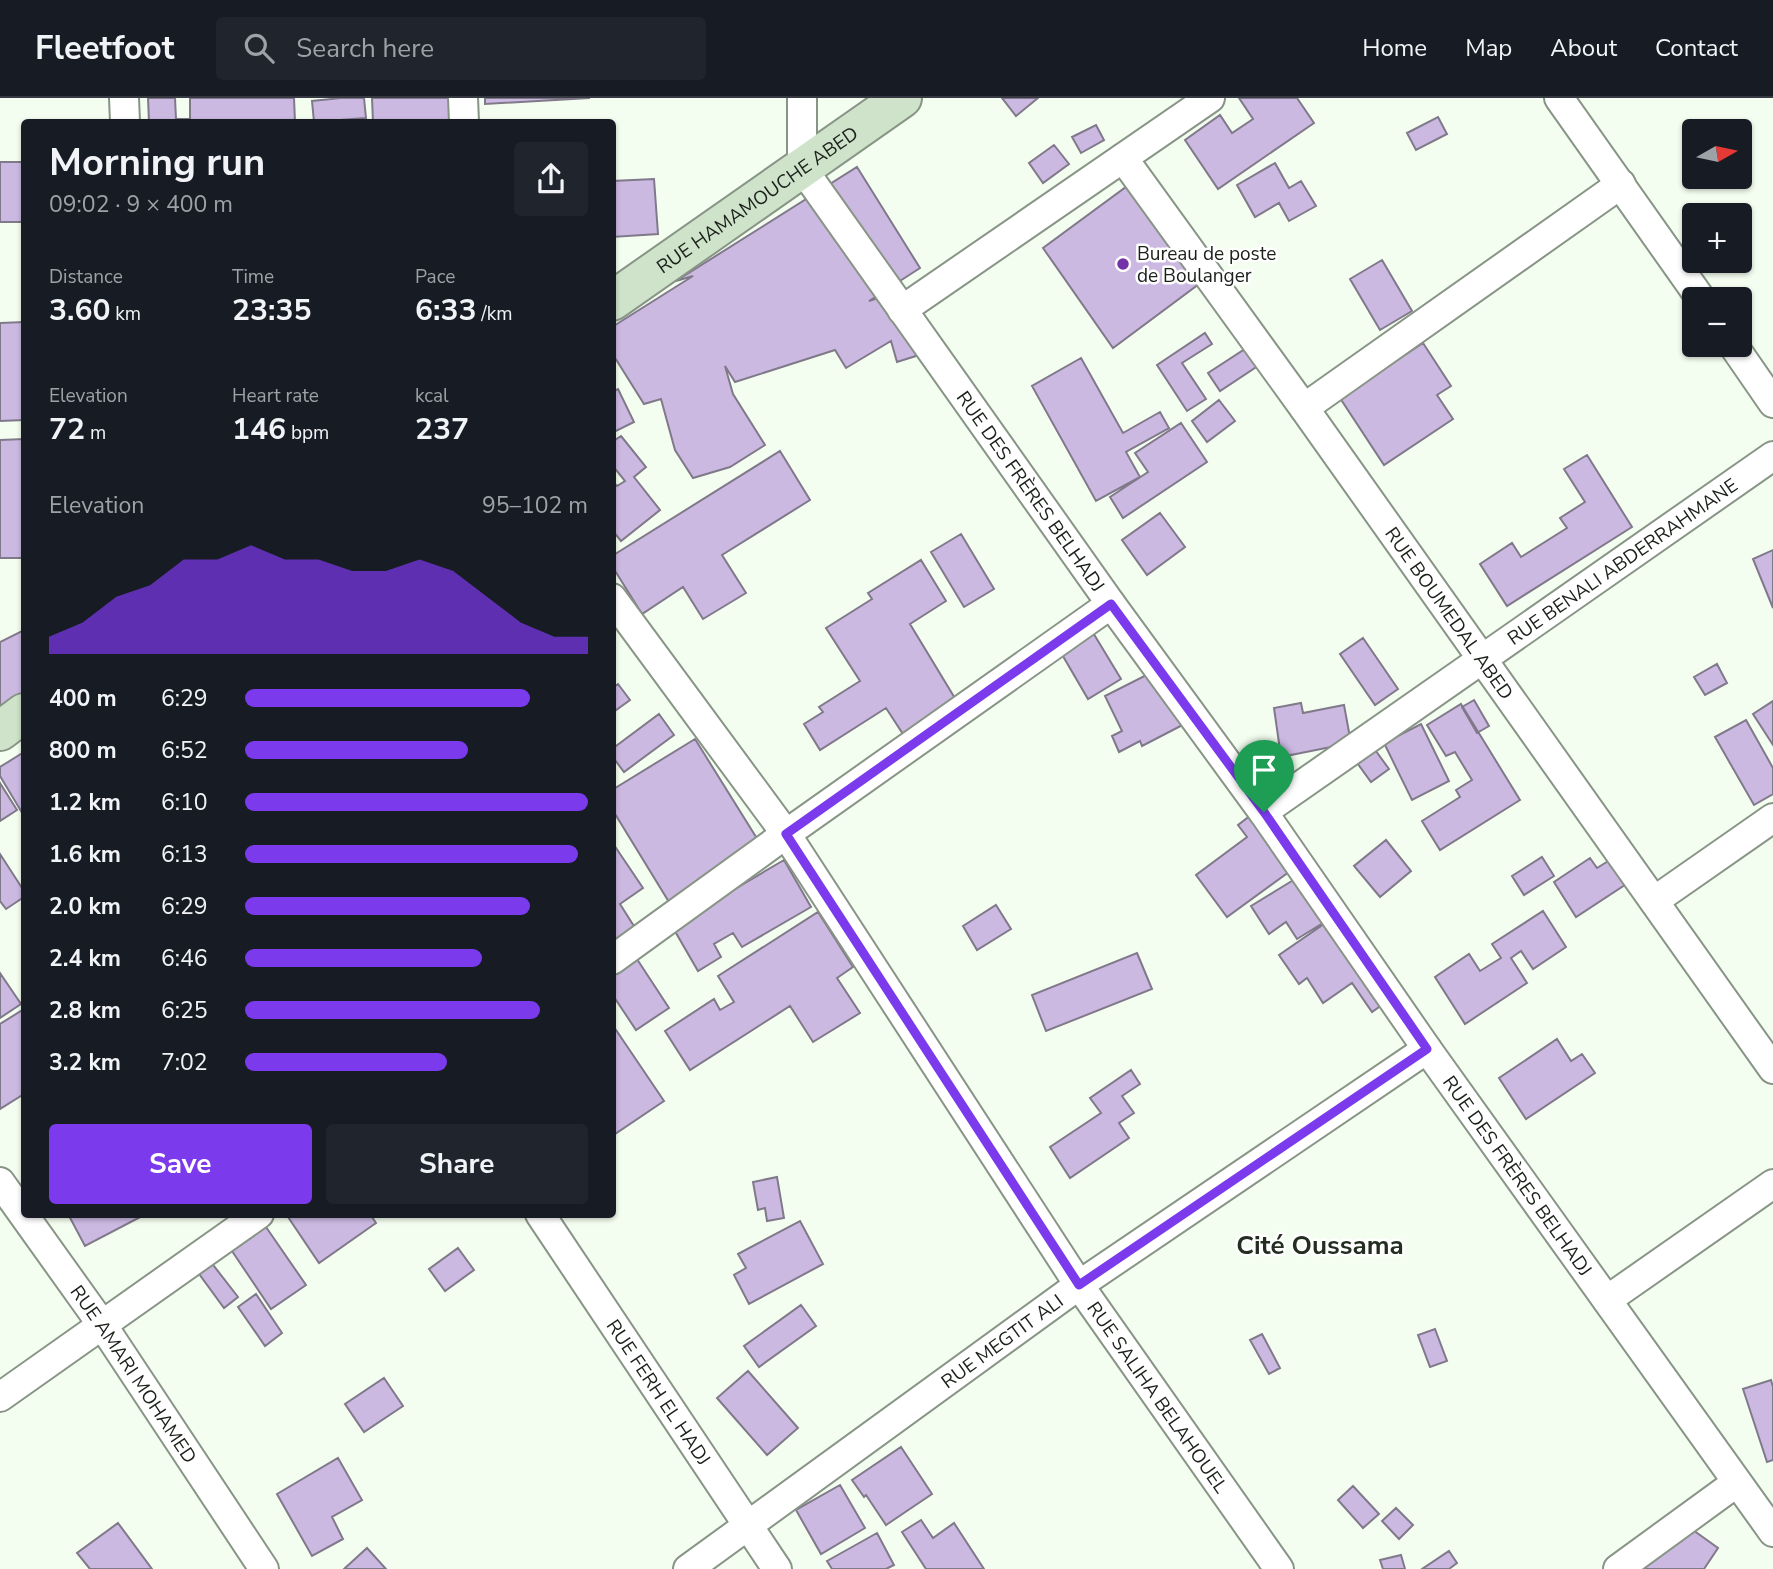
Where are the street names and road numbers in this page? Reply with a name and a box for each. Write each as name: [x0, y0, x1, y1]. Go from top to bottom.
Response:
street label: RUE HAMAMOUCHE ABED: [651, 121, 864, 280]
street label: RUE DES FRÈRES BELHADJ: [950, 386, 1110, 597]
street label: RUE BENALI ABDERRAHMANE: [1502, 473, 1743, 652]
street label: RUE BOUMEDAL ABED: [1378, 522, 1519, 705]
street label: RUE DES FRÈRES BELHADJ: [1436, 1071, 1598, 1282]
street label: RUE AMARI MOHAMED: [64, 1280, 202, 1469]
street label: RUE MEGTIT ALI: [936, 1289, 1069, 1395]
street label: RUE SALIHA BELAHOUEL: [1081, 1297, 1234, 1499]
street label: RUE FERH EL HADJ: [600, 1314, 716, 1471]

